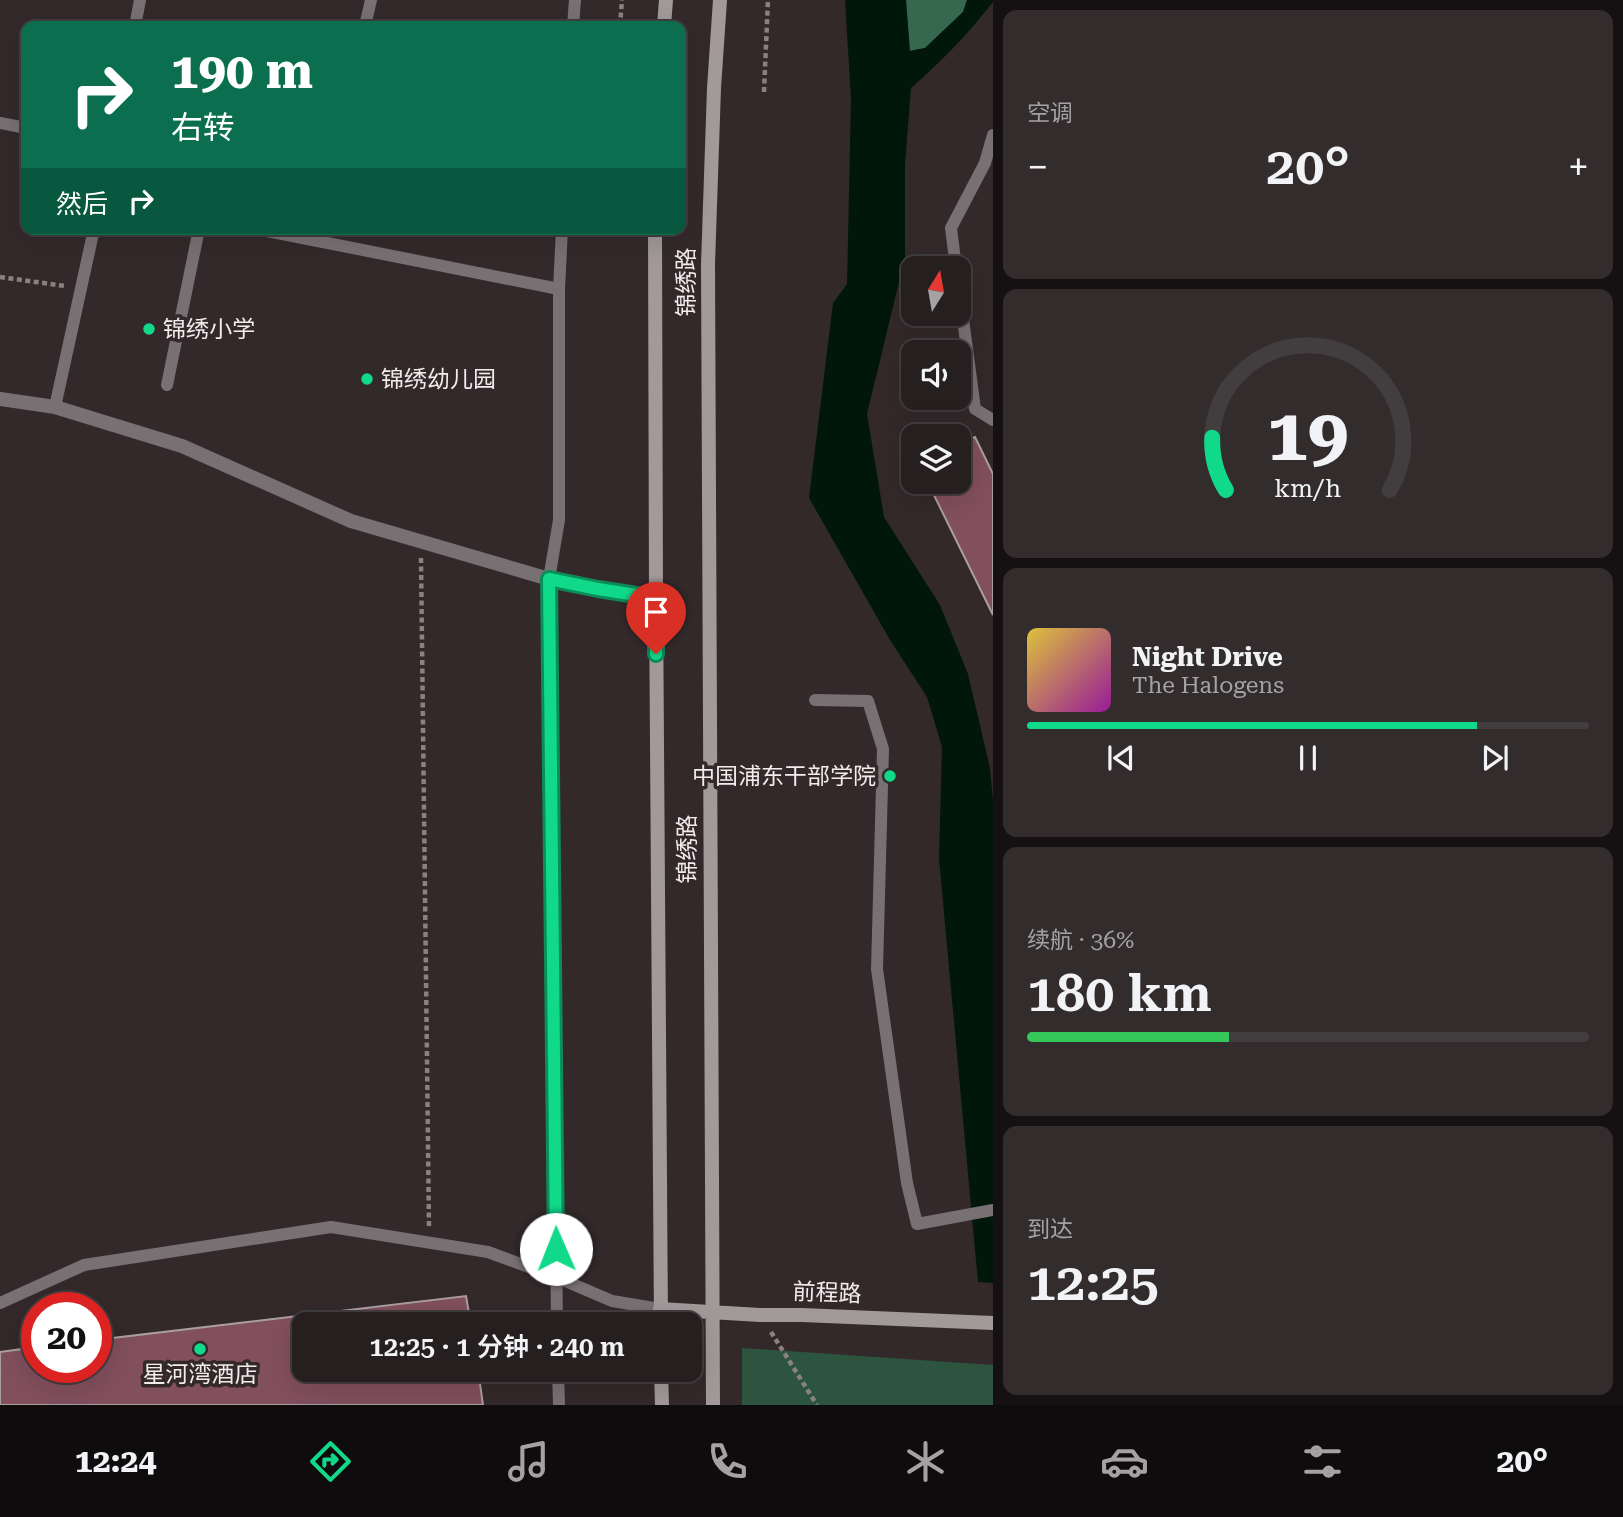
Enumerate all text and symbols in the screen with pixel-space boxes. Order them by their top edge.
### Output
text: 190 m [171,43,313,100]
icon: right [56,49,147,140]
text: 空调 [1027,100,1073,127]
text: 右转 [171,109,235,147]
text: 20° [1266,136,1350,197]
text: − [1027,145,1048,189]
text: + [1568,145,1589,189]
icon: right [122,182,160,220]
text: 然后 [56,189,108,219]
street label: 锦绣路 [673,248,700,317]
north arrow [901,256,971,326]
map controls [901,256,971,494]
place label: 锦绣小学 [163,316,255,343]
marker: 锦绣小学 [141,321,157,337]
button: sound [901,340,971,410]
place label: 锦绣幼儿园 [381,366,496,393]
marker: 锦绣幼儿园 [359,371,375,387]
text: 19 [1267,393,1349,478]
button: layers [901,424,971,494]
text: km/h [1275,473,1341,502]
pin [626,582,686,654]
icon: arrive [637,593,675,631]
text: Night Drive [1132,642,1283,672]
text: The Halogens [1132,672,1284,699]
icon: previous [1102,739,1140,777]
icon: pause [1289,739,1327,777]
icon: next [1476,739,1514,777]
place label: 中国浦东干部学院 [692,763,876,790]
marker: 中国浦东干部学院 [882,768,898,784]
street label: 锦绣路 [674,815,701,884]
text: 续航 · 36% [1027,927,1134,954]
text: 180 km [1027,963,1212,1024]
position arrow [519,1212,593,1286]
text: 到达 [1027,1216,1073,1243]
text: 12:25 [1027,1252,1159,1313]
street label: 前程路 [792,1278,862,1308]
speed limit sign: 20 [21,1292,112,1383]
text: 12:25 · 1 分钟 · 240 m [369,1332,625,1362]
marker: 星河湾酒店 [192,1341,208,1357]
place label: 星河湾酒店 [143,1361,258,1388]
icon: directions [306,1437,355,1486]
icon: music [504,1437,553,1486]
icon: phone [703,1437,752,1486]
icon: climate [901,1437,950,1486]
icon: car [1100,1437,1149,1486]
icon: filters [1298,1437,1347,1486]
text: 12:24 [75,1442,156,1480]
text: 20° [1496,1442,1548,1480]

